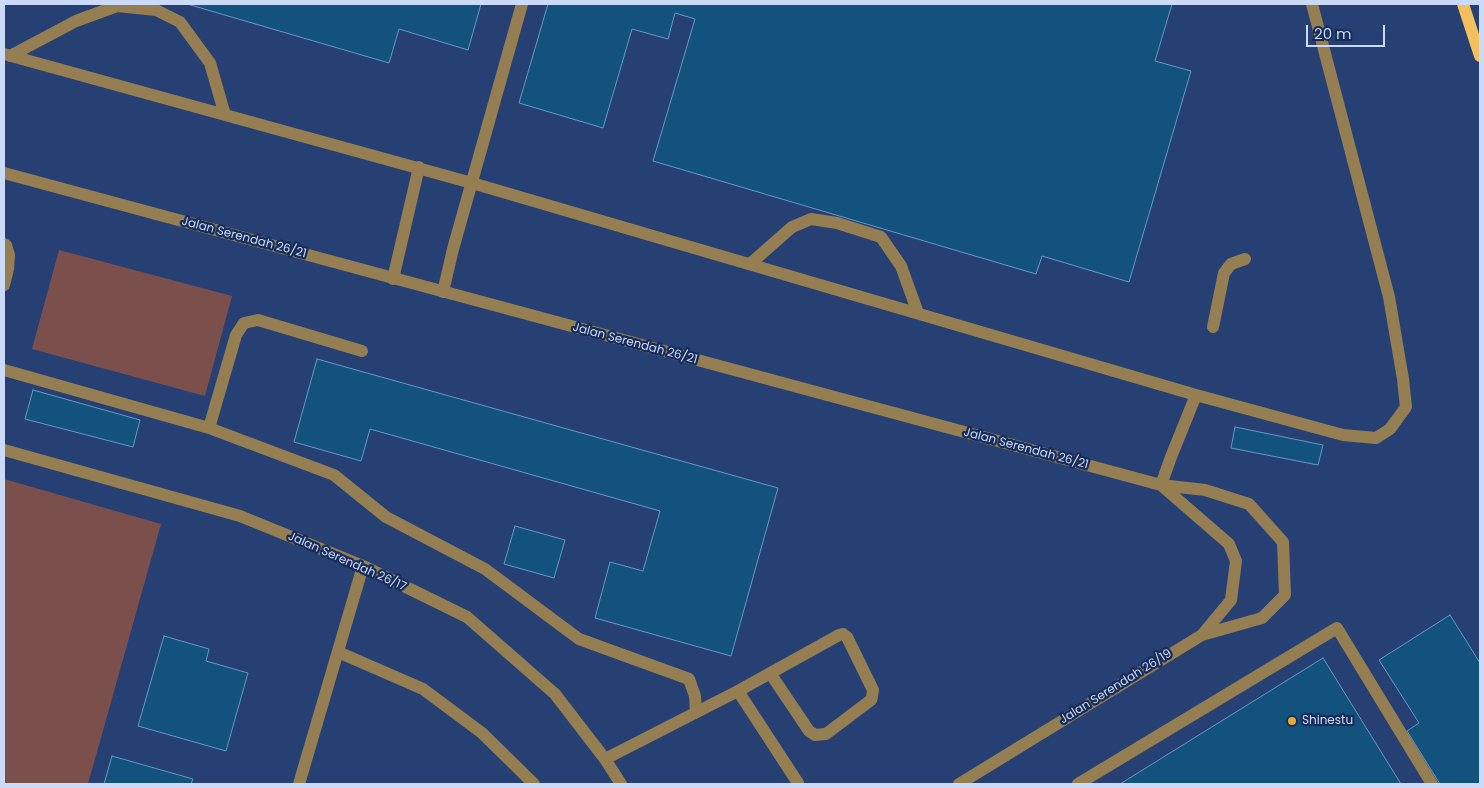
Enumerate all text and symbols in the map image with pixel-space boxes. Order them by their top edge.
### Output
scale bar [1309,15,1388,47]
text: 20 m [1314,23,1352,44]
street label: Jalan Serendah 26/21 [180,214,308,262]
street label: Jalan Serendah 26/21 [571,320,699,368]
street label: Jalan Serendah 26/21 [962,425,1090,473]
street label: Jalan Serendah 26/17 [285,529,409,595]
street label: Jalan Serendah 26/19 [1057,647,1175,727]
place label: Shinestu [1302,714,1353,728]
marker: Shinestu [1286,715,1298,727]

